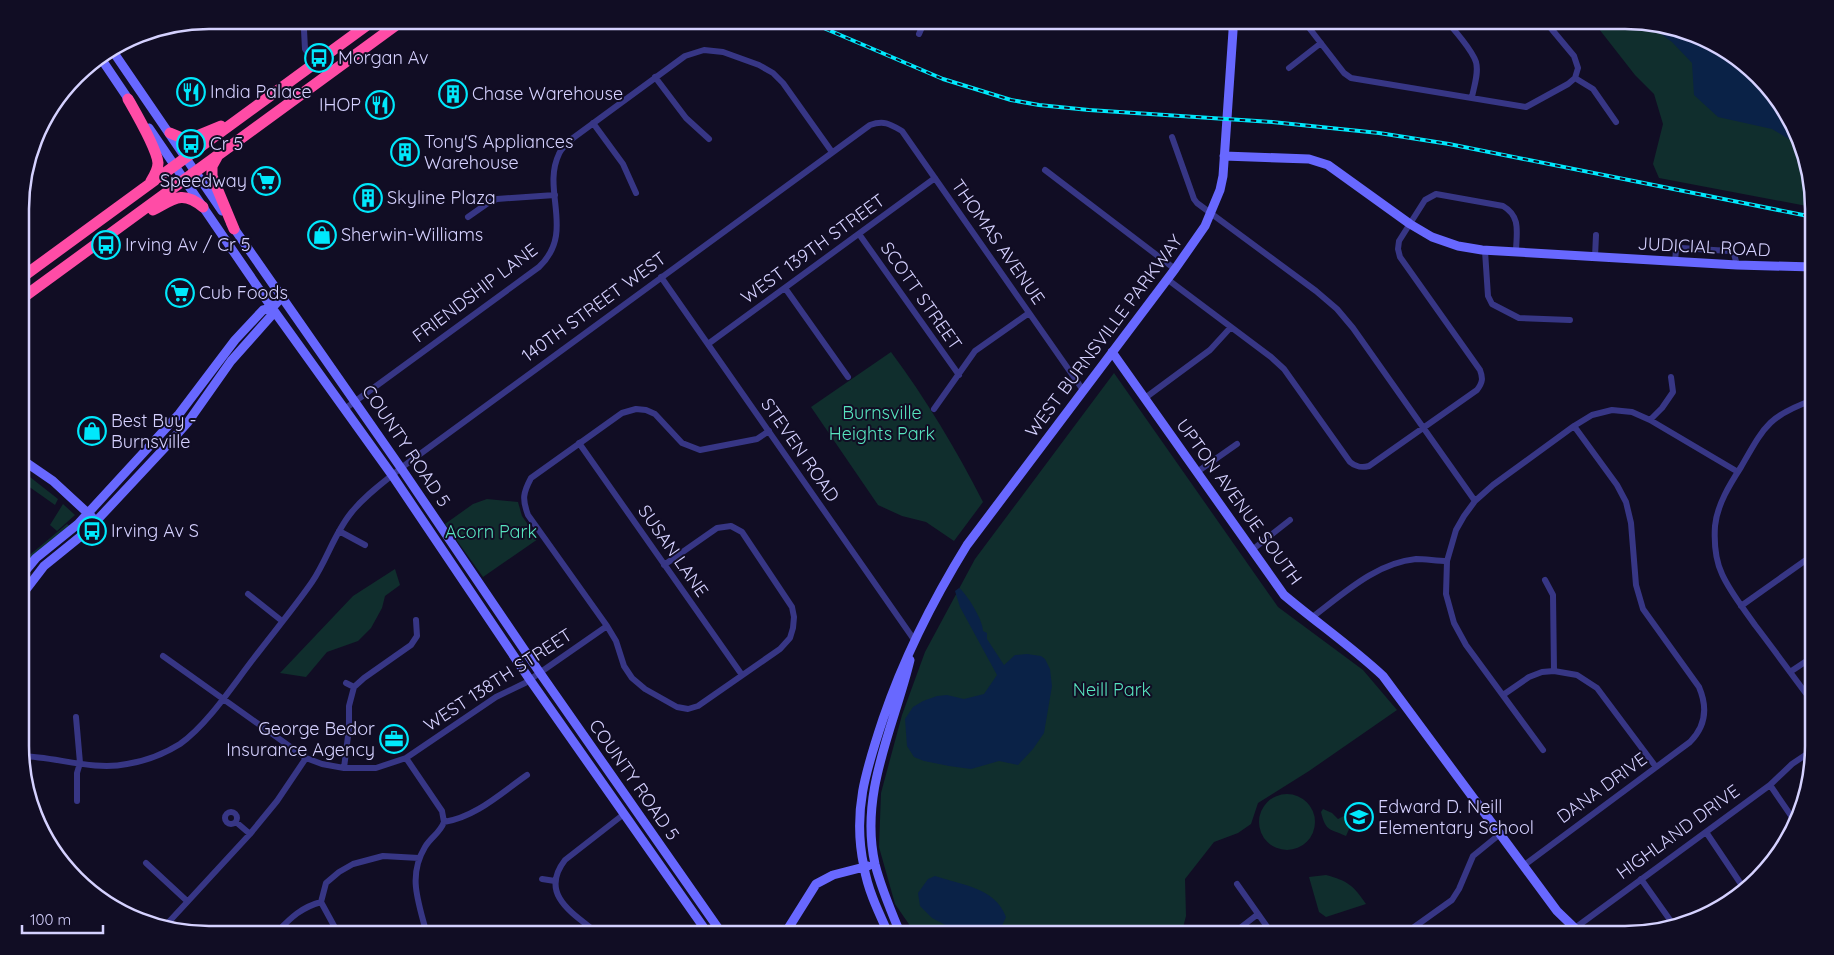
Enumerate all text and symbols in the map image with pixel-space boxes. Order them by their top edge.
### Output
bus stop icon: Morgan Av [304,43,334,73]
place label: Morgan Av [338,46,428,69]
restaurant icon: India Palace [176,77,206,107]
building icon: Chase Warehouse [438,79,468,109]
place label: India Palace [210,80,312,103]
place label: Chase Warehouse [472,82,623,105]
restaurant icon: IHOP [365,90,395,120]
place label: IHOP [319,93,361,116]
bus stop icon: Cr 5 [176,129,206,159]
place label: Tony'S Appliances Warehouse [424,130,573,174]
place label: Cr 5 [210,132,243,155]
building icon: Tony'S Appliances Warehouse [390,137,420,167]
supermarket icon: Speedway [251,166,281,196]
place label: Speedway [160,169,247,192]
street label: THOMAS AVENUE [947,175,1050,309]
building icon: Skyline Plaza [353,183,383,213]
place label: Skyline Plaza [387,186,496,209]
street label: WEST 139TH STREET [736,188,889,309]
shop icon: Sherwin-Williams [307,220,337,250]
place label: Sherwin-Williams [341,223,483,246]
bus stop icon: Irving Av / Cr 5 [91,230,121,260]
street label: WEST BURNSVILLE PARKWAY [1020,230,1187,442]
street label: JUDICIAL ROAD [1637,232,1771,261]
place label: Irving Av / Cr 5 [125,233,251,256]
street label: SCOTT STREET [876,237,967,354]
street label: FRIENDSHIP LANE [408,238,542,347]
street label: 140TH STREET WEST [517,246,670,367]
supermarket icon: Cub Foods [165,278,195,308]
place label: Cub Foods [199,281,288,304]
street label: COUNTY ROAD 5 [357,380,456,511]
street label: STEVEN ROAD [756,393,845,506]
park label: Burnsville Heights Park [829,401,935,445]
place label: Best Buy - Burnsville [111,409,196,453]
street label: UPTON AVENUE SOUTH [1171,414,1307,589]
shop icon: Best Buy - Burnsville [77,416,107,446]
street label: SUSAN LANE [633,500,714,601]
bus stop icon: Irving Av S [77,516,107,546]
place label: Irving Av S [111,519,199,542]
park label: Acorn Park [445,520,537,543]
street label: WEST 138TH STREET [419,623,576,736]
park label: Neill Park [1073,678,1151,701]
street label: COUNTY ROAD 5 [584,715,685,845]
place label: George Bedor Insurance Agency [226,717,375,761]
office icon: George Bedor Insurance Agency [379,724,409,754]
street label: DANA DRIVE [1552,747,1651,828]
street label: HIGHLAND DRIVE [1612,779,1744,884]
place label: Edward D. Neill Elementary School [1378,795,1534,839]
school or university icon: Edward D. Neill Elementary School [1344,802,1374,832]
scale bar [22,902,104,934]
text: 100 m [30,910,71,929]

